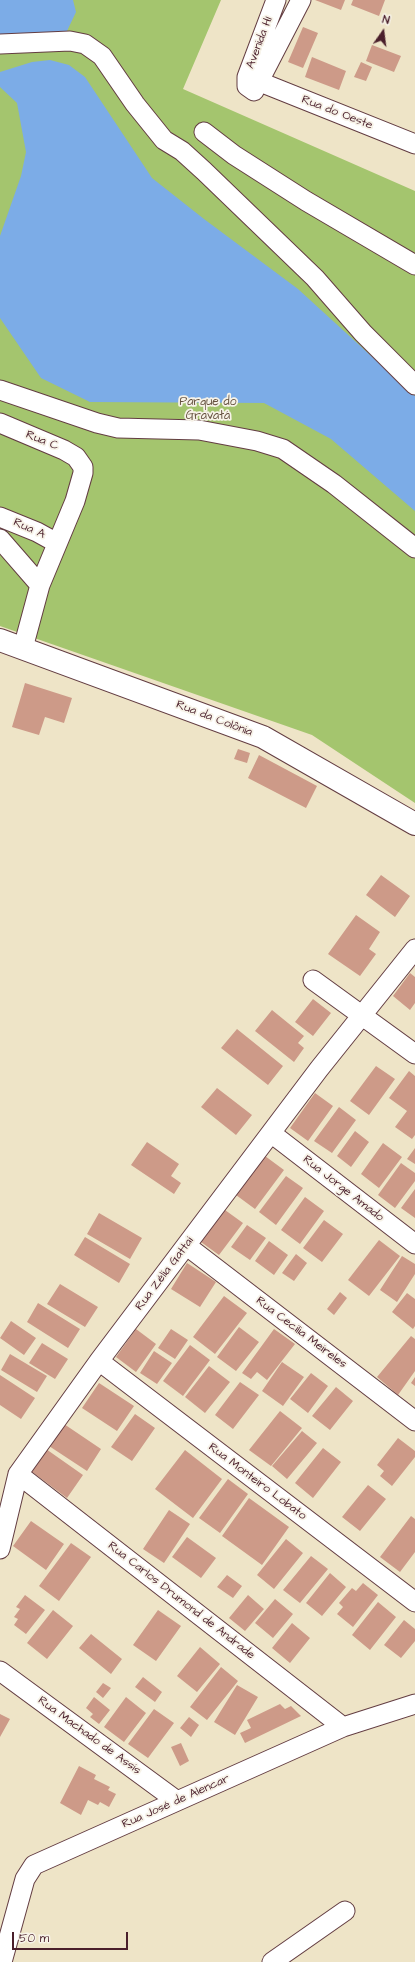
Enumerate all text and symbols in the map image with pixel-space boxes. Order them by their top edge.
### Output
north arrow [363,12,403,52]
text: N [381,12,391,28]
street label: Avenida H1 [244,15,276,71]
street label: Rua do Oeste [299,93,375,133]
park label: Parque do Gravatá [180,395,236,423]
street label: Rua C [24,428,60,454]
street label: Rua A [11,516,47,542]
street label: Rua da Colônia [174,698,254,740]
street label: Rua Jorge Amado [300,1153,386,1225]
street label: Rua Zélia Gattai [133,1234,197,1314]
street label: Rua Cecilia Meireles [253,1294,349,1372]
street label: Rua Monteiro Lobato [205,1440,309,1524]
street label: Rua Carlos Drumond de Andrade [105,1539,257,1663]
street label: Rua Machado de Assis [35,1694,143,1778]
street label: Rua José de Alencar [120,1772,232,1832]
scale bar [14,1924,130,1950]
text: 50 m [19,1930,49,1947]

